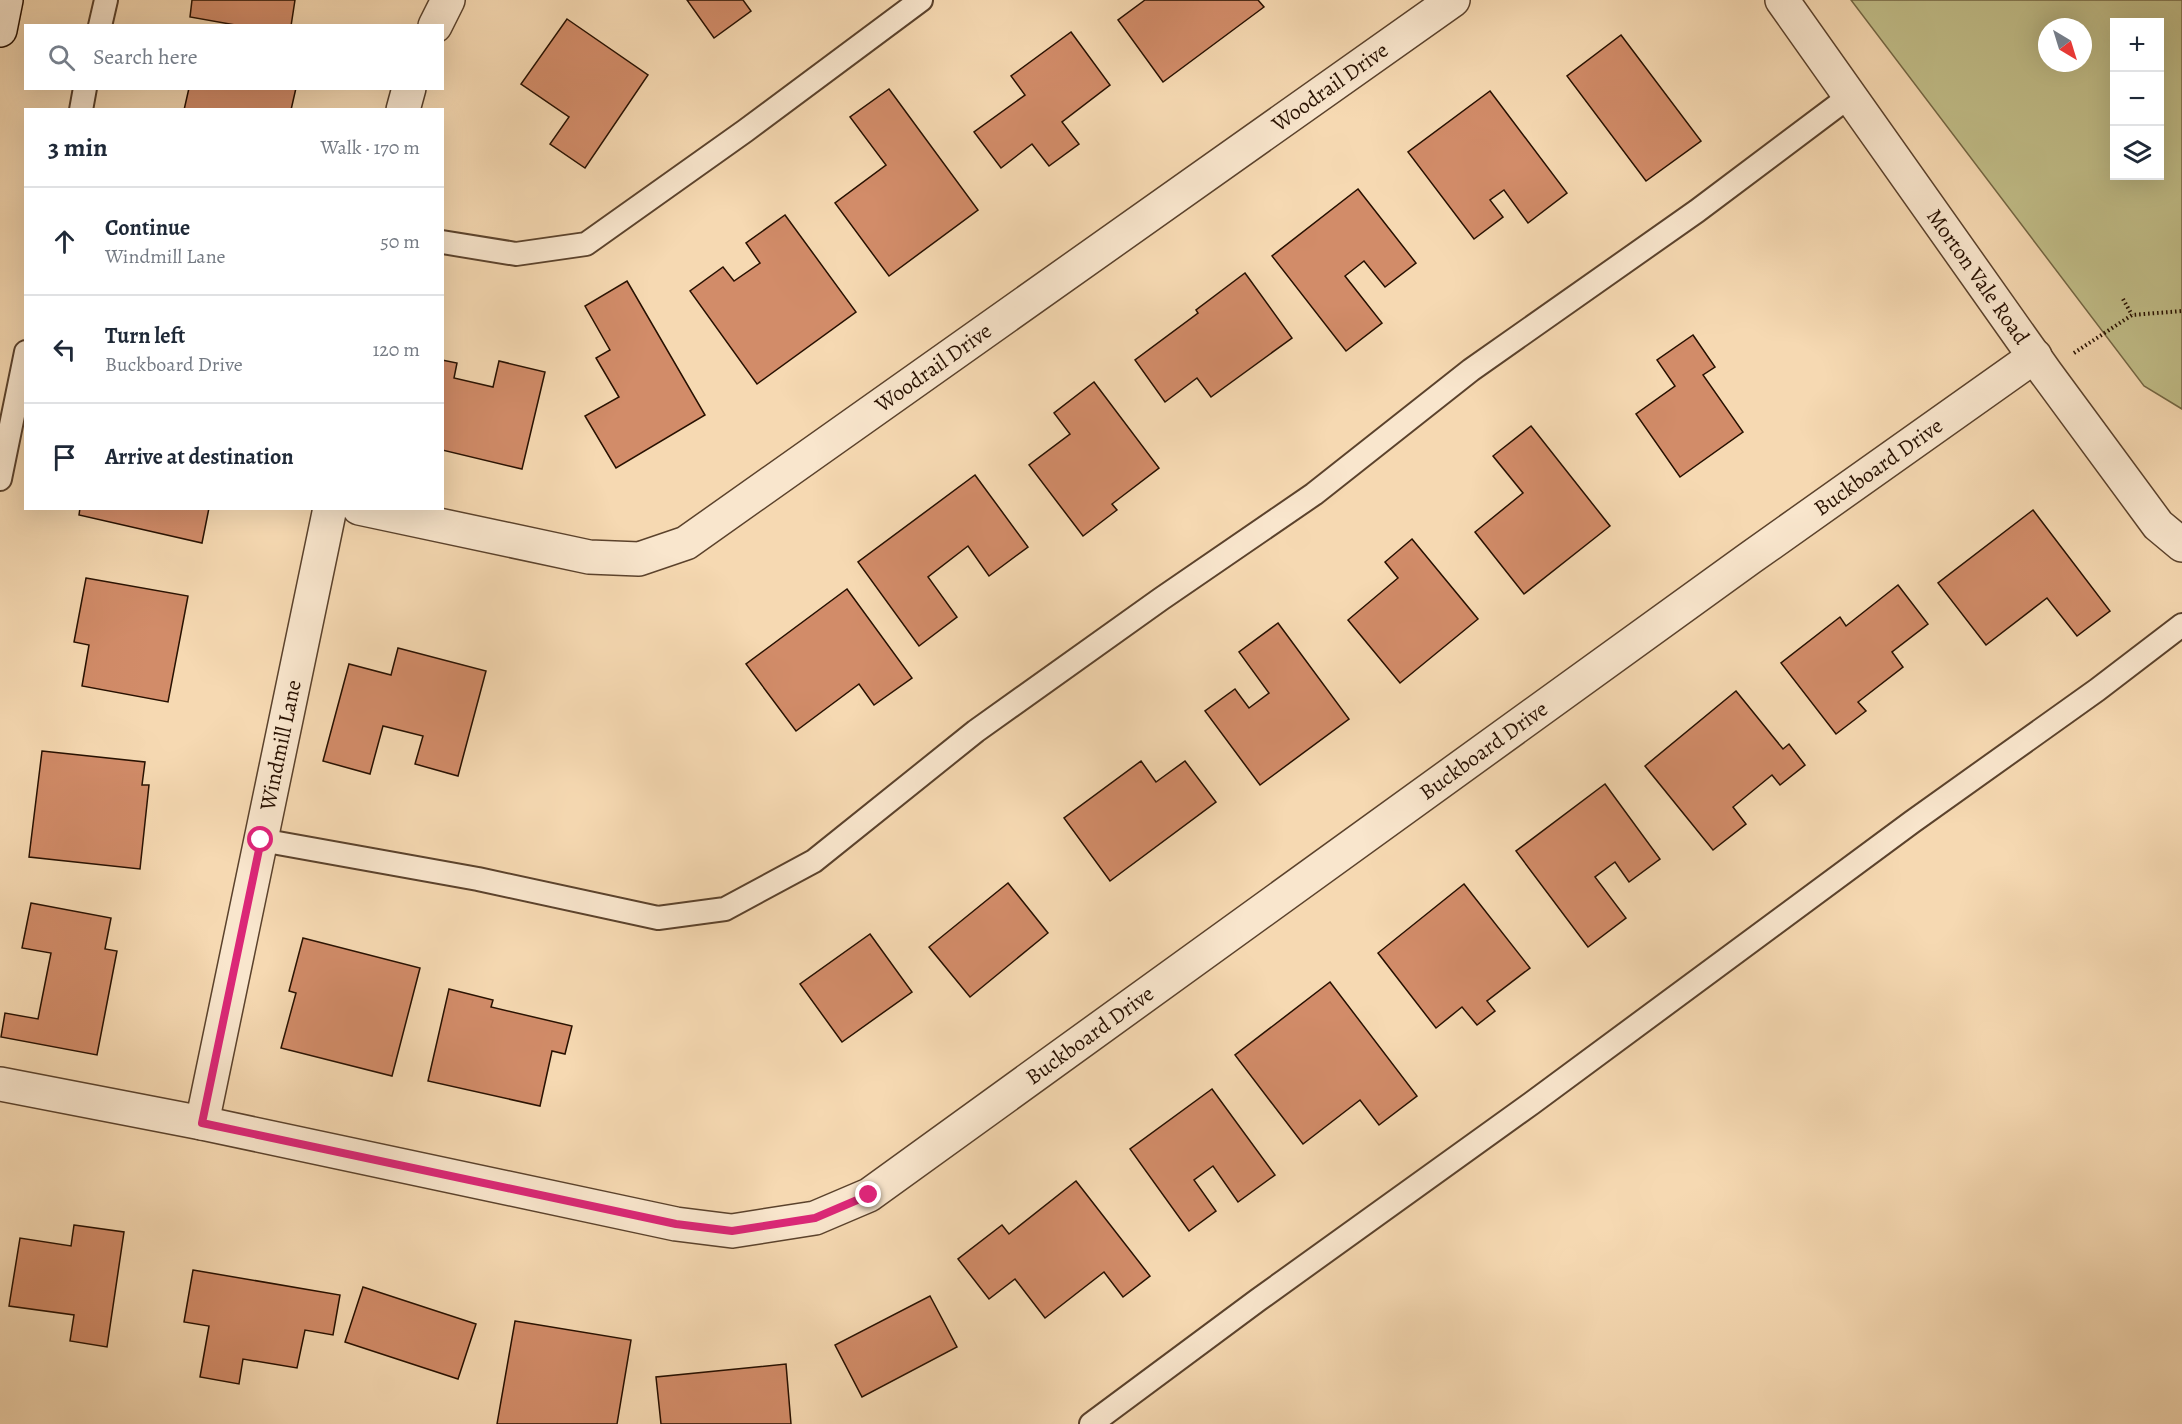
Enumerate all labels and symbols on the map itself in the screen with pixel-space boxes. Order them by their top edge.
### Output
north arrow [2038,18,2092,72]
street label: Woodrail Drive [1265,35,1394,139]
street label: Morton Vale Road [1919,203,2036,351]
street label: Woodrail Drive [868,316,998,420]
street label: Buckboard Drive [1808,411,1949,523]
street label: Windmill Lane [252,677,309,814]
street label: Buckboard Drive [1413,694,1554,807]
route start [247,826,273,852]
street label: Buckboard Drive [1020,979,1160,1092]
route end [855,1181,881,1207]

